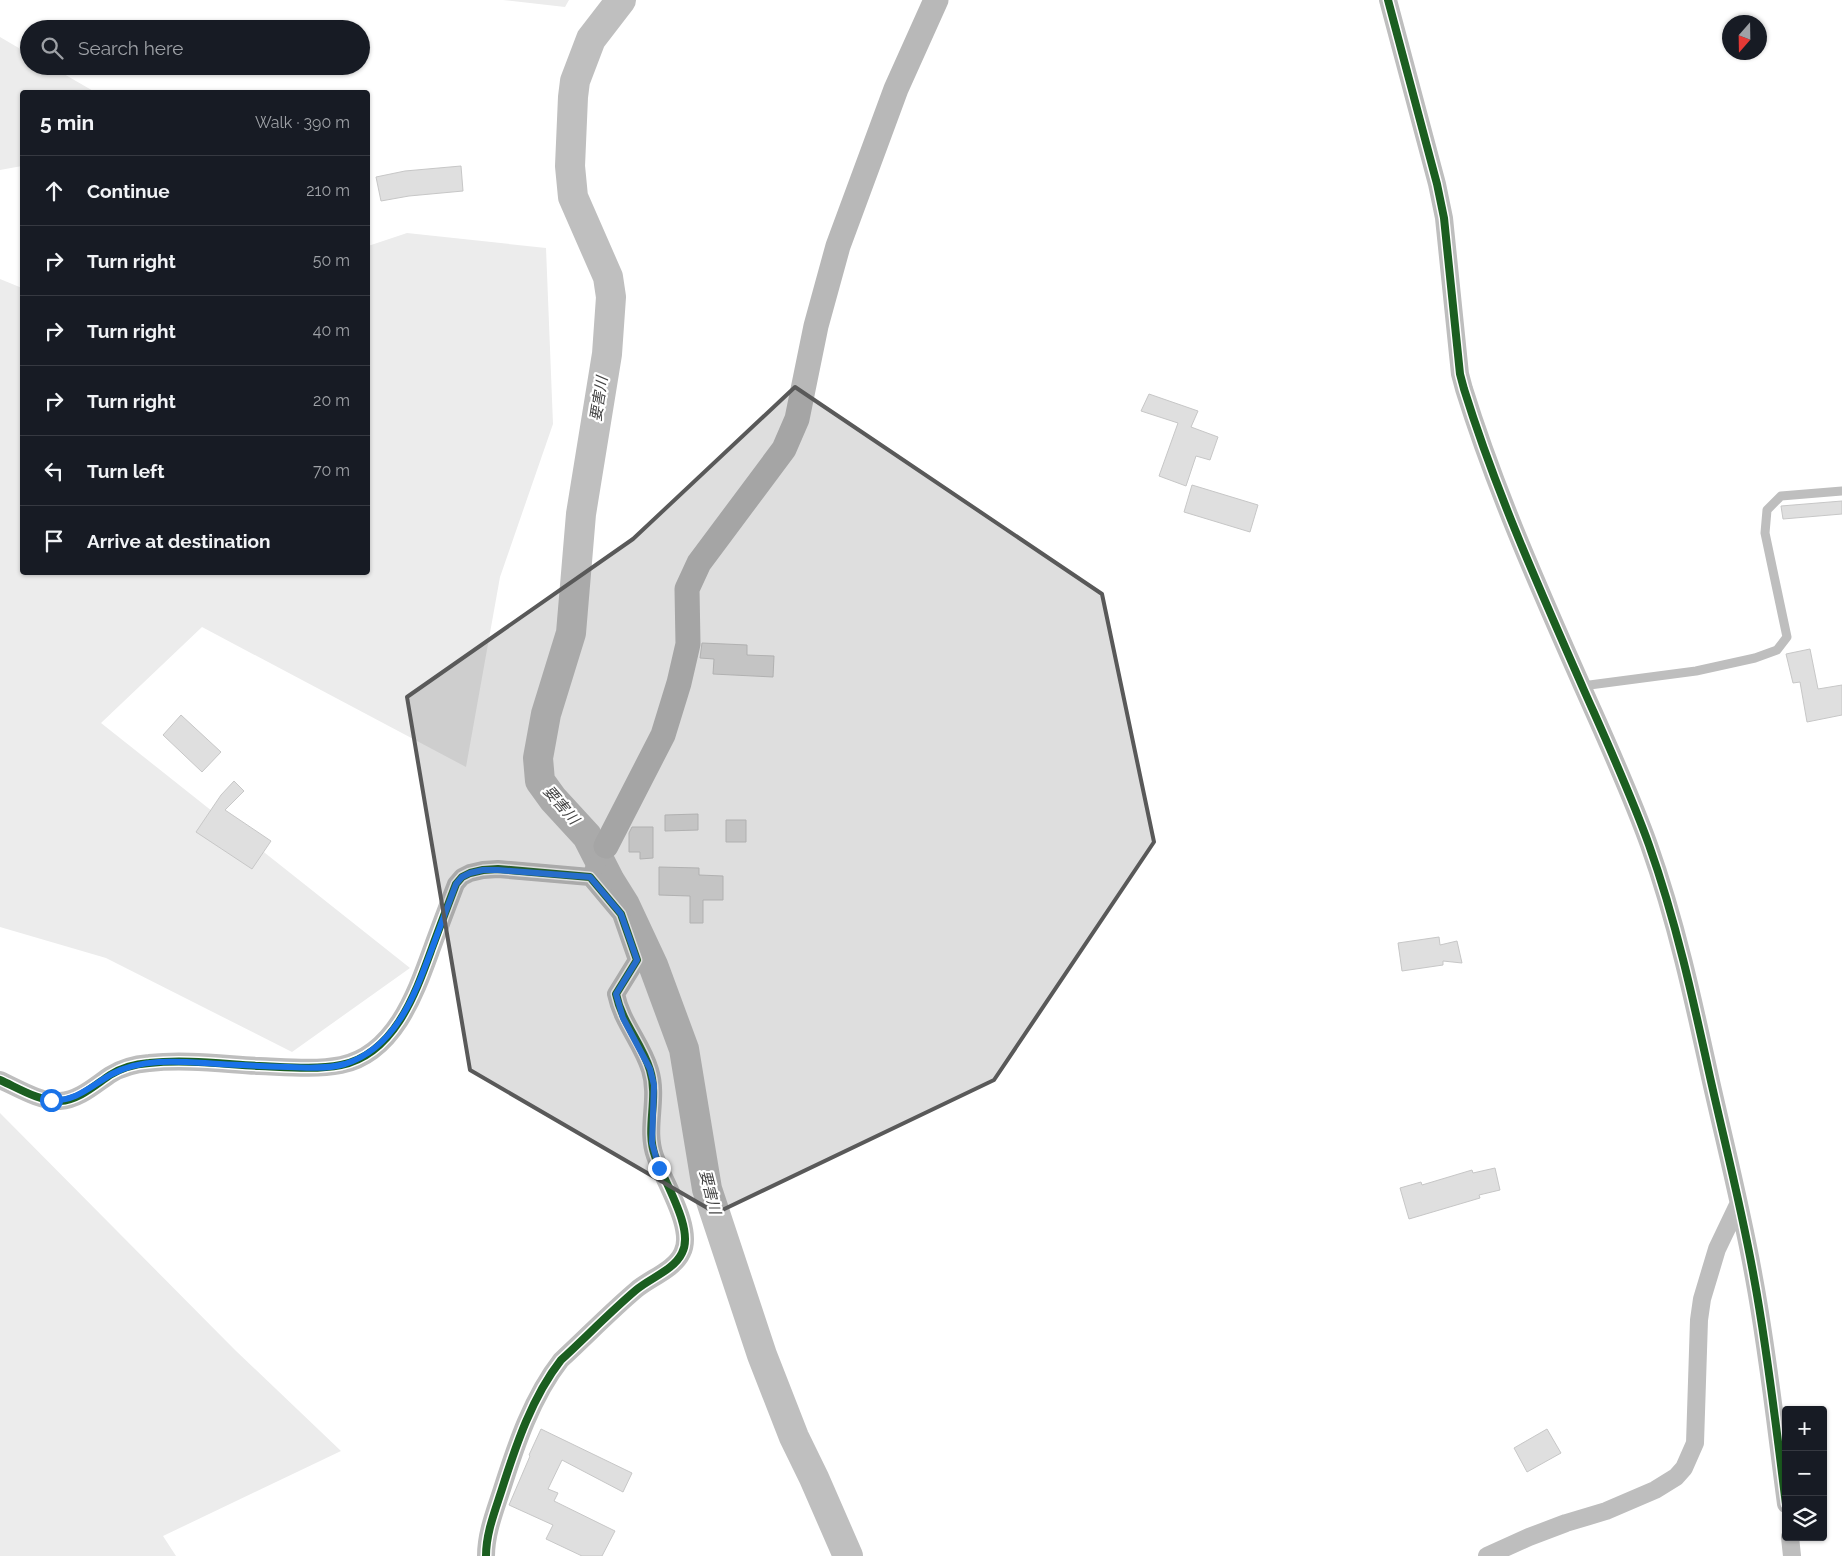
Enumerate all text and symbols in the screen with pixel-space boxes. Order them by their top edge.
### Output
north arrow [1722,15,1767,60]
search box [20,20,370,75]
icon: search [38,34,66,62]
text: Search here [78,37,184,59]
text: 5 min [40,110,94,135]
text: Walk · 390 m [255,113,350,132]
icon: ahead [40,177,68,205]
text: Continue [87,180,170,202]
text: 210 m [306,181,350,200]
icon: right [40,247,68,275]
text: Turn right [87,250,176,272]
text: 50 m [313,251,350,270]
icon: right [40,317,68,345]
text: Turn right [87,320,176,342]
text: 40 m [313,321,350,340]
water label: 要害川 [587,373,612,423]
icon: right [40,387,68,415]
text: Turn right [87,390,176,412]
text: 20 m [313,391,350,410]
icon: left [40,457,68,485]
text: Turn left [87,460,164,482]
text: 70 m [313,461,350,480]
icon: arrive [40,527,68,555]
text: Arrive at destination [87,530,271,552]
water label: 要害川 [539,782,584,829]
route start [40,1089,63,1112]
route end [648,1157,671,1180]
water label: 要害川 [696,1168,725,1218]
map controls [1782,1406,1827,1541]
button: + [1782,1406,1827,1451]
button: − [1782,1451,1827,1496]
button: layers [1782,1496,1827,1541]

